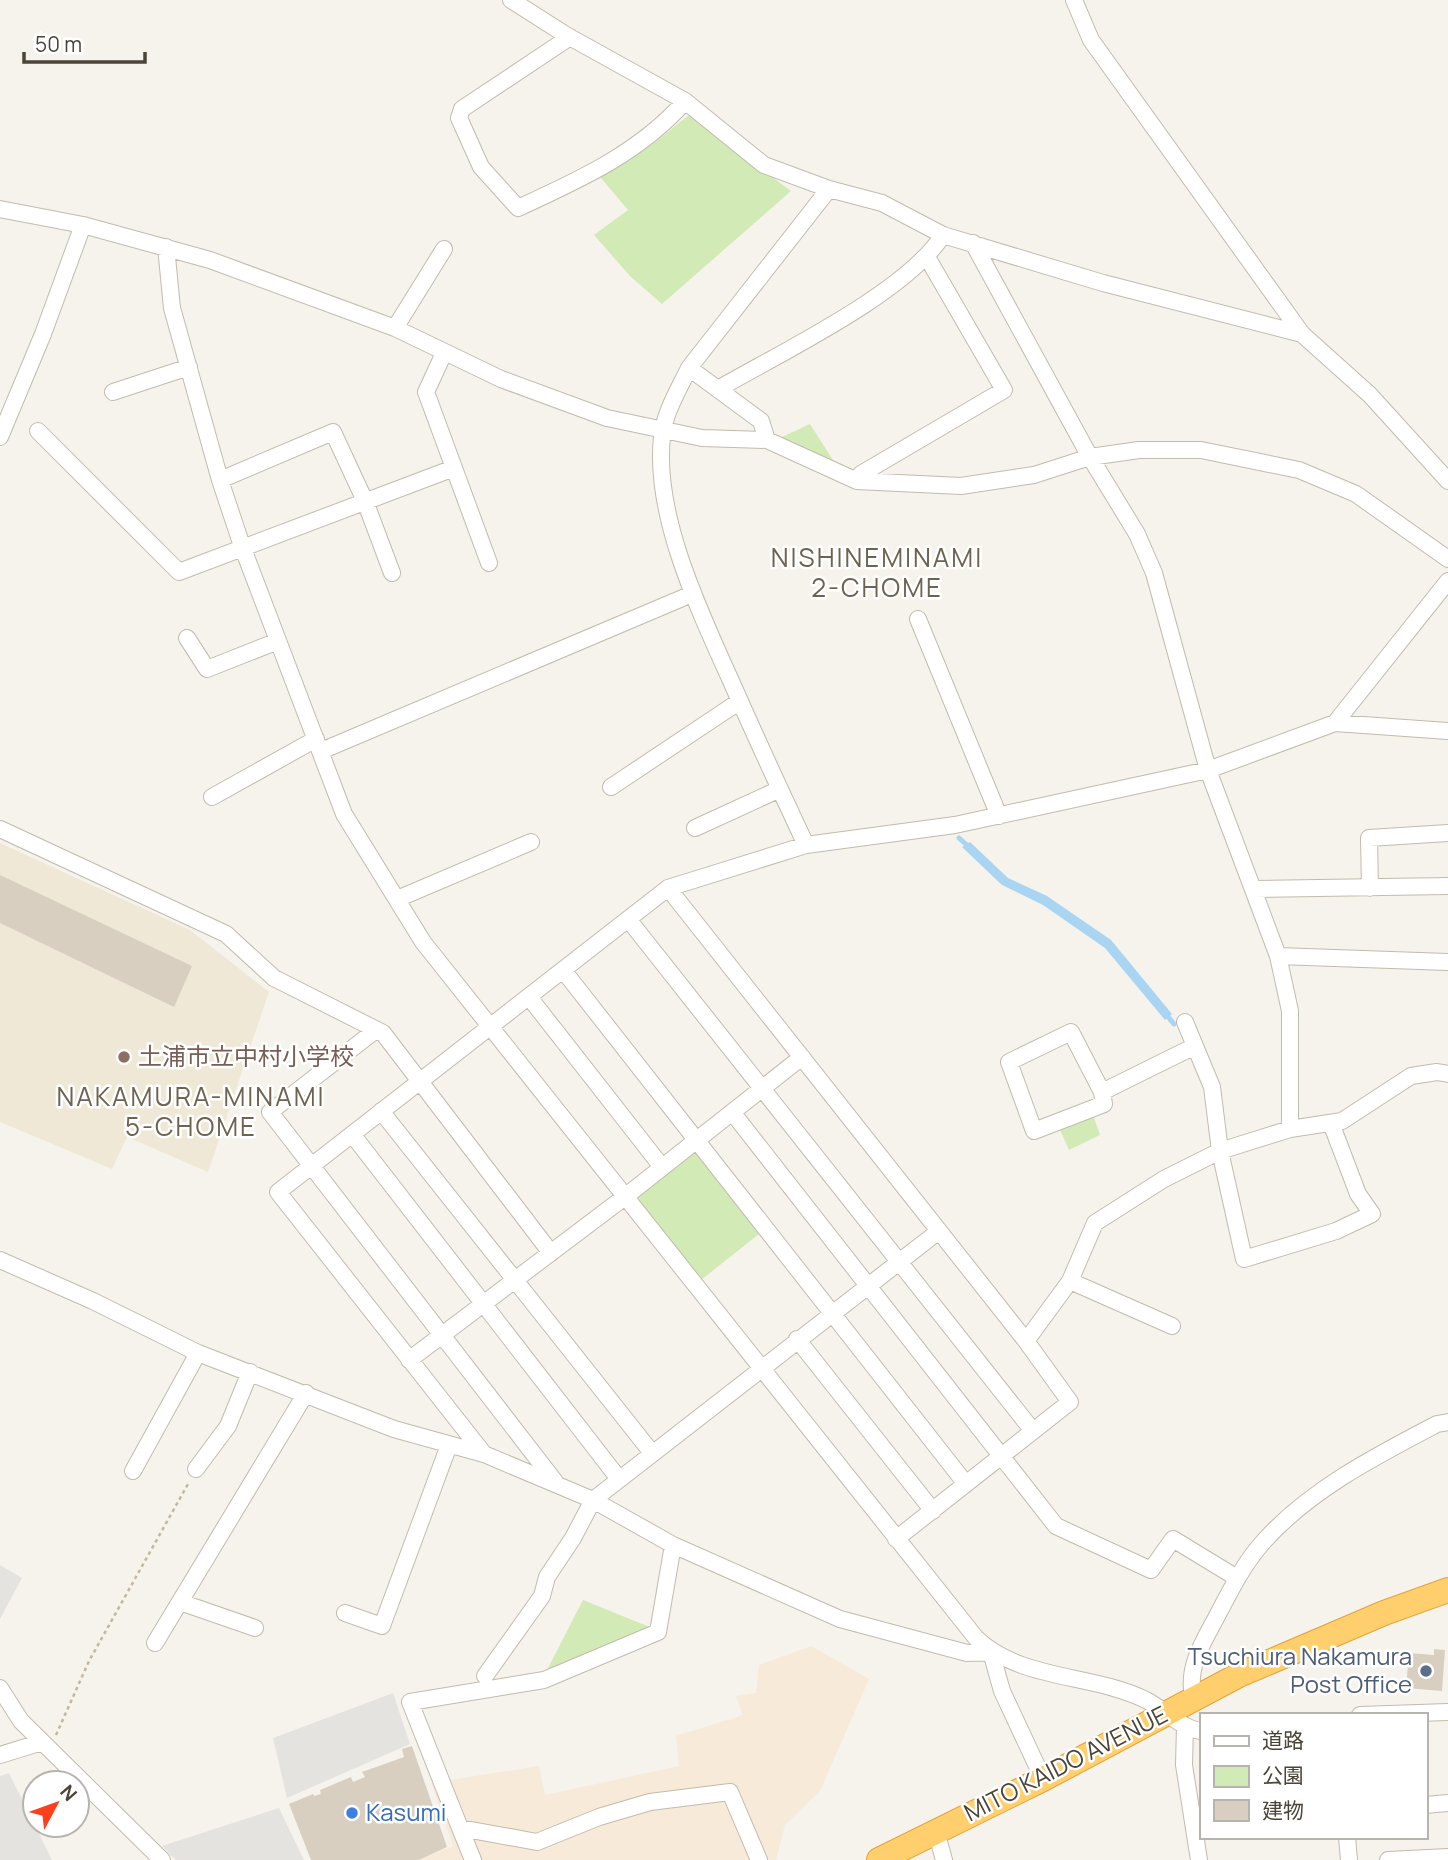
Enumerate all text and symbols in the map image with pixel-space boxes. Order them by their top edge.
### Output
scale bar [24,21,145,65]
text: 50 m [35,30,82,58]
district label: NISHINEMINAMI 2-CHOME [771,539,983,605]
place label: 土浦市立中村小学校 [138,1039,354,1072]
marker: 土浦市立中村小学校 [116,1049,132,1065]
district label: NAKAMURA-MINAMI 5-CHOME [56,1078,326,1144]
place label: Tsuchiura Nakamura Post Office [1187,1639,1412,1700]
marker: Tsuchiura Nakamura Post Office [1418,1663,1434,1679]
street label: MITO KAIDO AVENUE [958,1697,1173,1828]
legend [1200,1713,1427,1839]
text: 道路 [1262,1726,1304,1754]
text: 公園 [1262,1761,1304,1789]
north arrow [21,1769,91,1839]
text: N [55,1779,83,1807]
place label: Kasumi [366,1795,446,1828]
text: 建物 [1262,1796,1304,1824]
marker: Kasumi [344,1805,360,1821]

